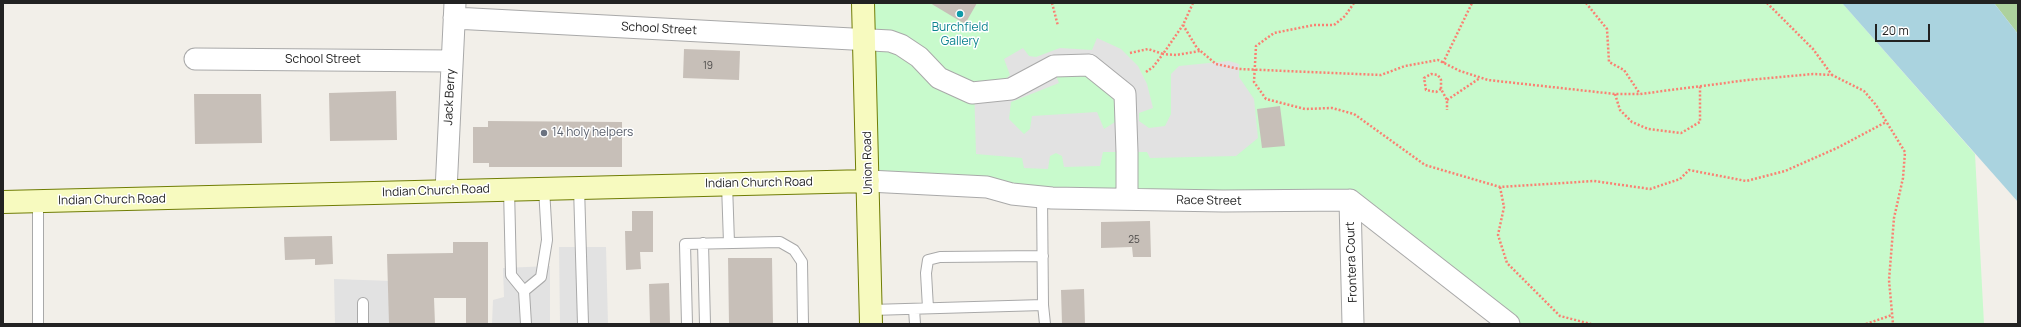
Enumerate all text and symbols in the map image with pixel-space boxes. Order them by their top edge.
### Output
marker: Burchfield Gallery [955,9,965,19]
scale bar [1877,16,1932,42]
street label: School Street [621,20,697,38]
place label: Burchfield Gallery [932,21,988,49]
text: 20 m [1882,22,1909,39]
street label: School Street [285,53,361,67]
house number: 19 [703,60,713,72]
street label: Jack Berry [441,68,459,126]
place label: 14 holy helpers [552,126,633,140]
marker: 14 holy helpers [539,128,549,138]
street label: Union Road [860,131,876,195]
street label: Indian Church Road [705,175,813,191]
street label: Indian Church Road [382,182,490,200]
street label: Indian Church Road [58,192,166,208]
street label: Race Street [1176,193,1242,209]
street label: Frontera Court [1343,221,1361,303]
house number: 25 [1128,234,1140,246]

